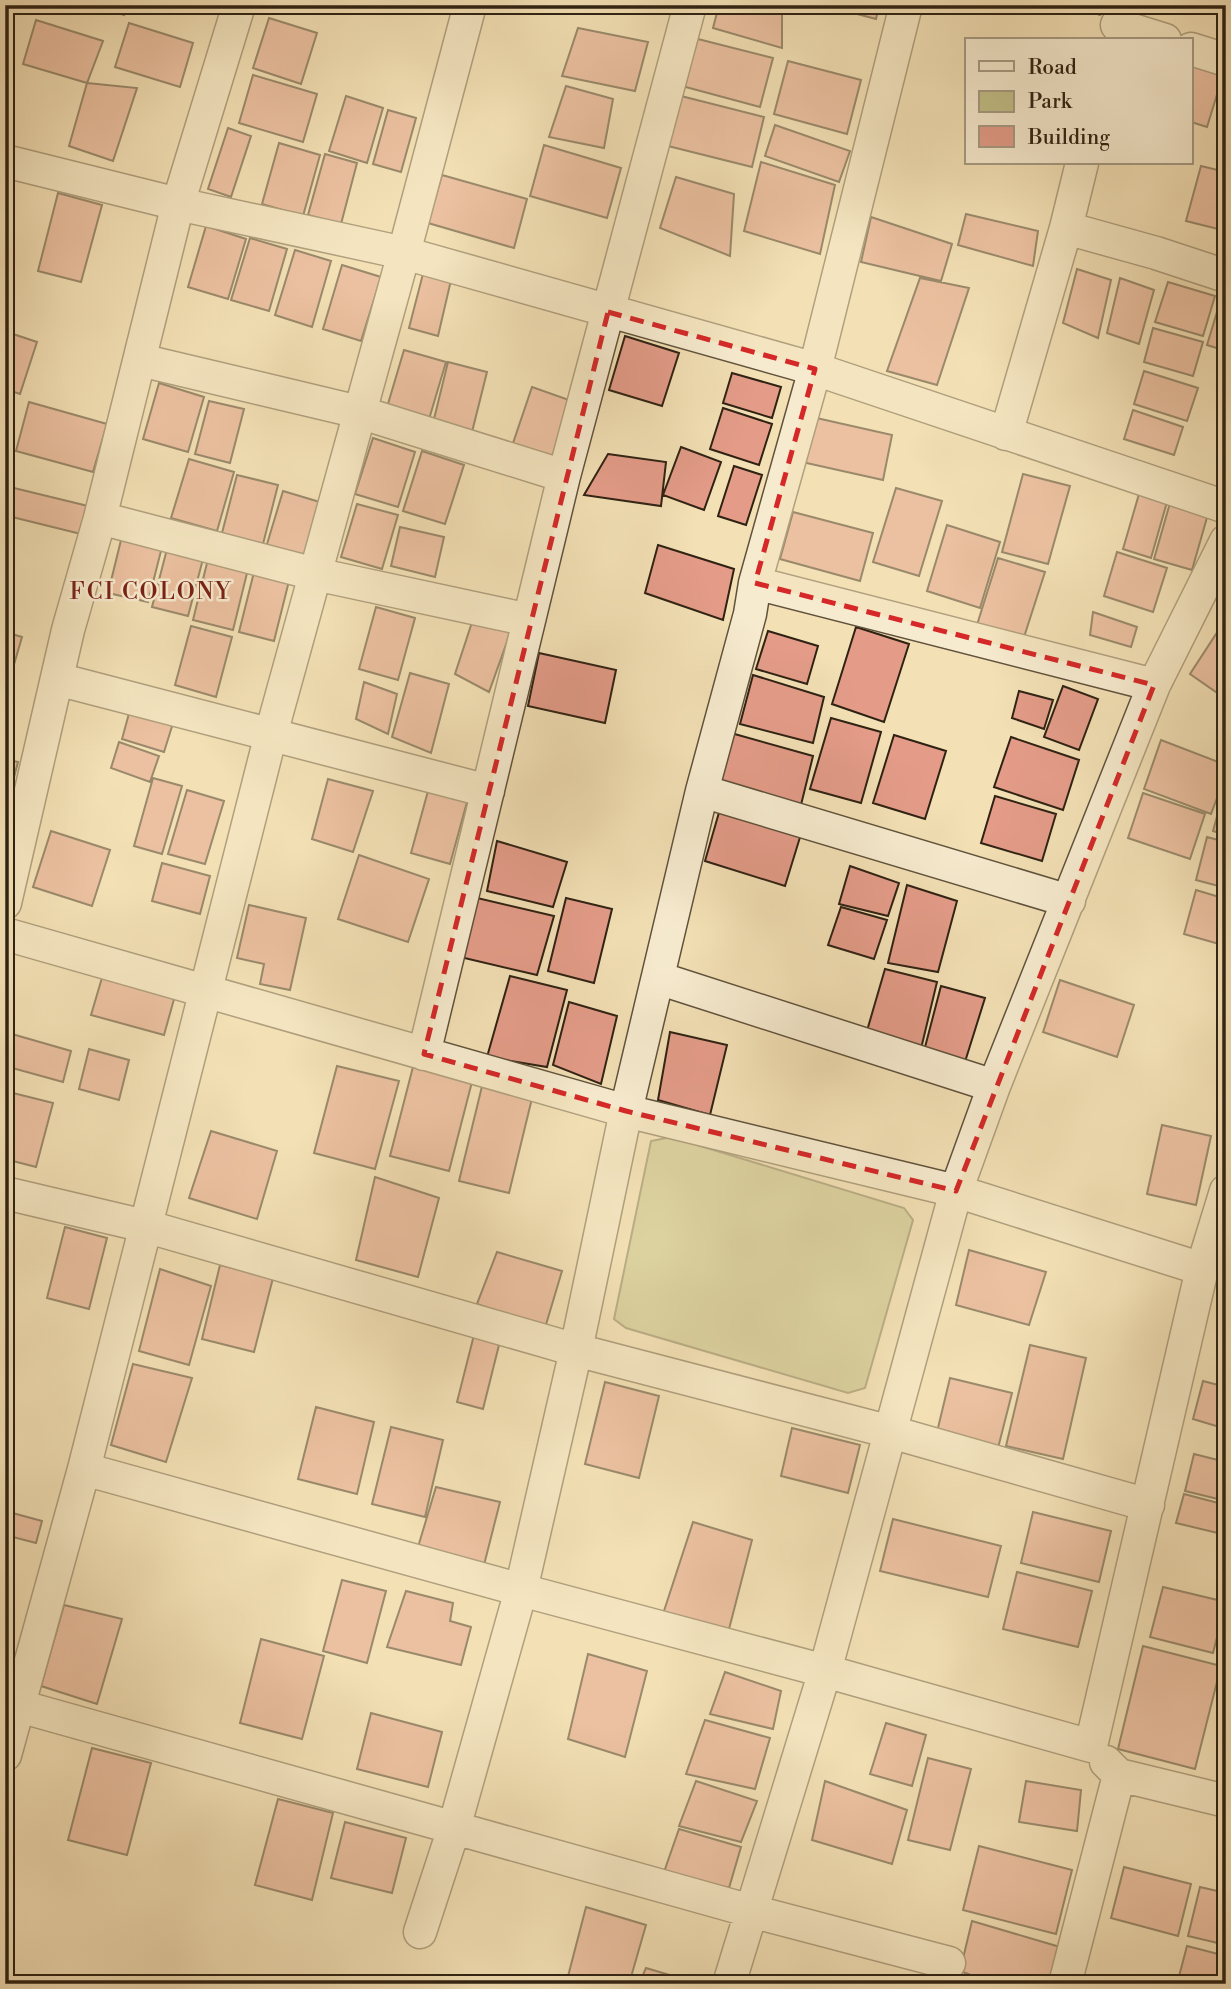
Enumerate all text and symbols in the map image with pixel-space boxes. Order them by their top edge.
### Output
legend [965,38,1192,164]
text: Road [1028,55,1077,81]
text: Park [1028,89,1073,115]
text: Building [1027,125,1110,151]
district label: FCI COLONY [70,578,232,606]

